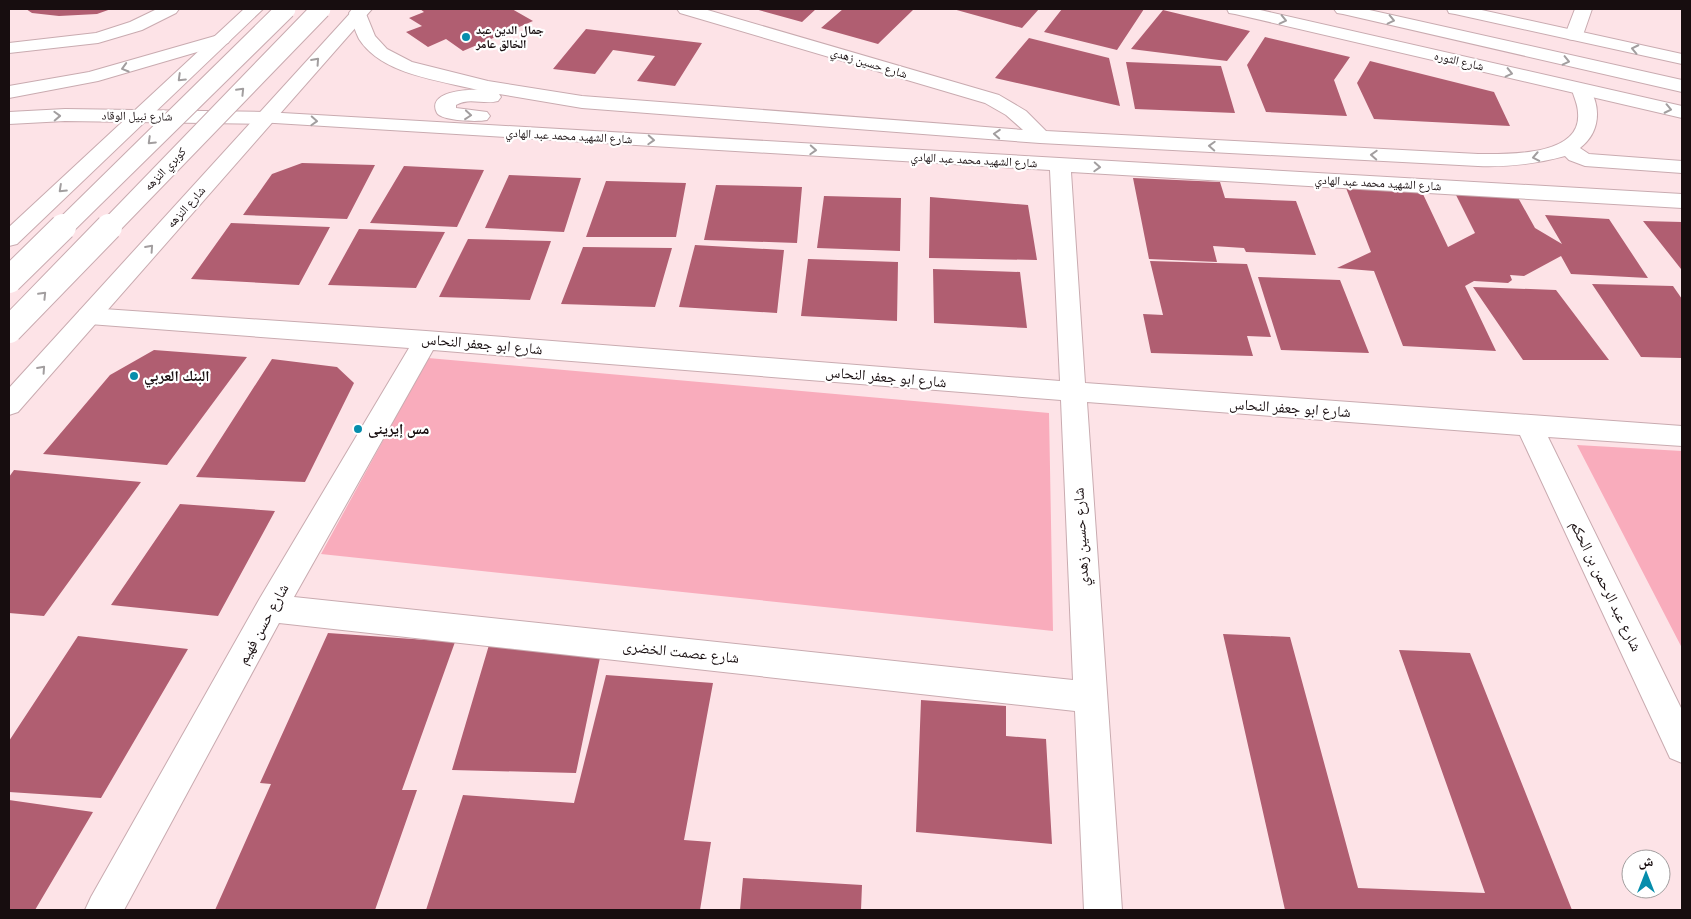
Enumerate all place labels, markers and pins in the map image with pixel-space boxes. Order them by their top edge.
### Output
place label: جمال الدين عبد الخالق عامر [475,22,544,52]
marker: جمال الدين عبد الخالق عامر [460,31,472,43]
place label: البنك العربي [144,366,210,388]
marker: البنك العربي [128,370,140,382]
place label: مس إيرينى [368,419,429,438]
marker: مس إيرينى [352,423,364,435]

